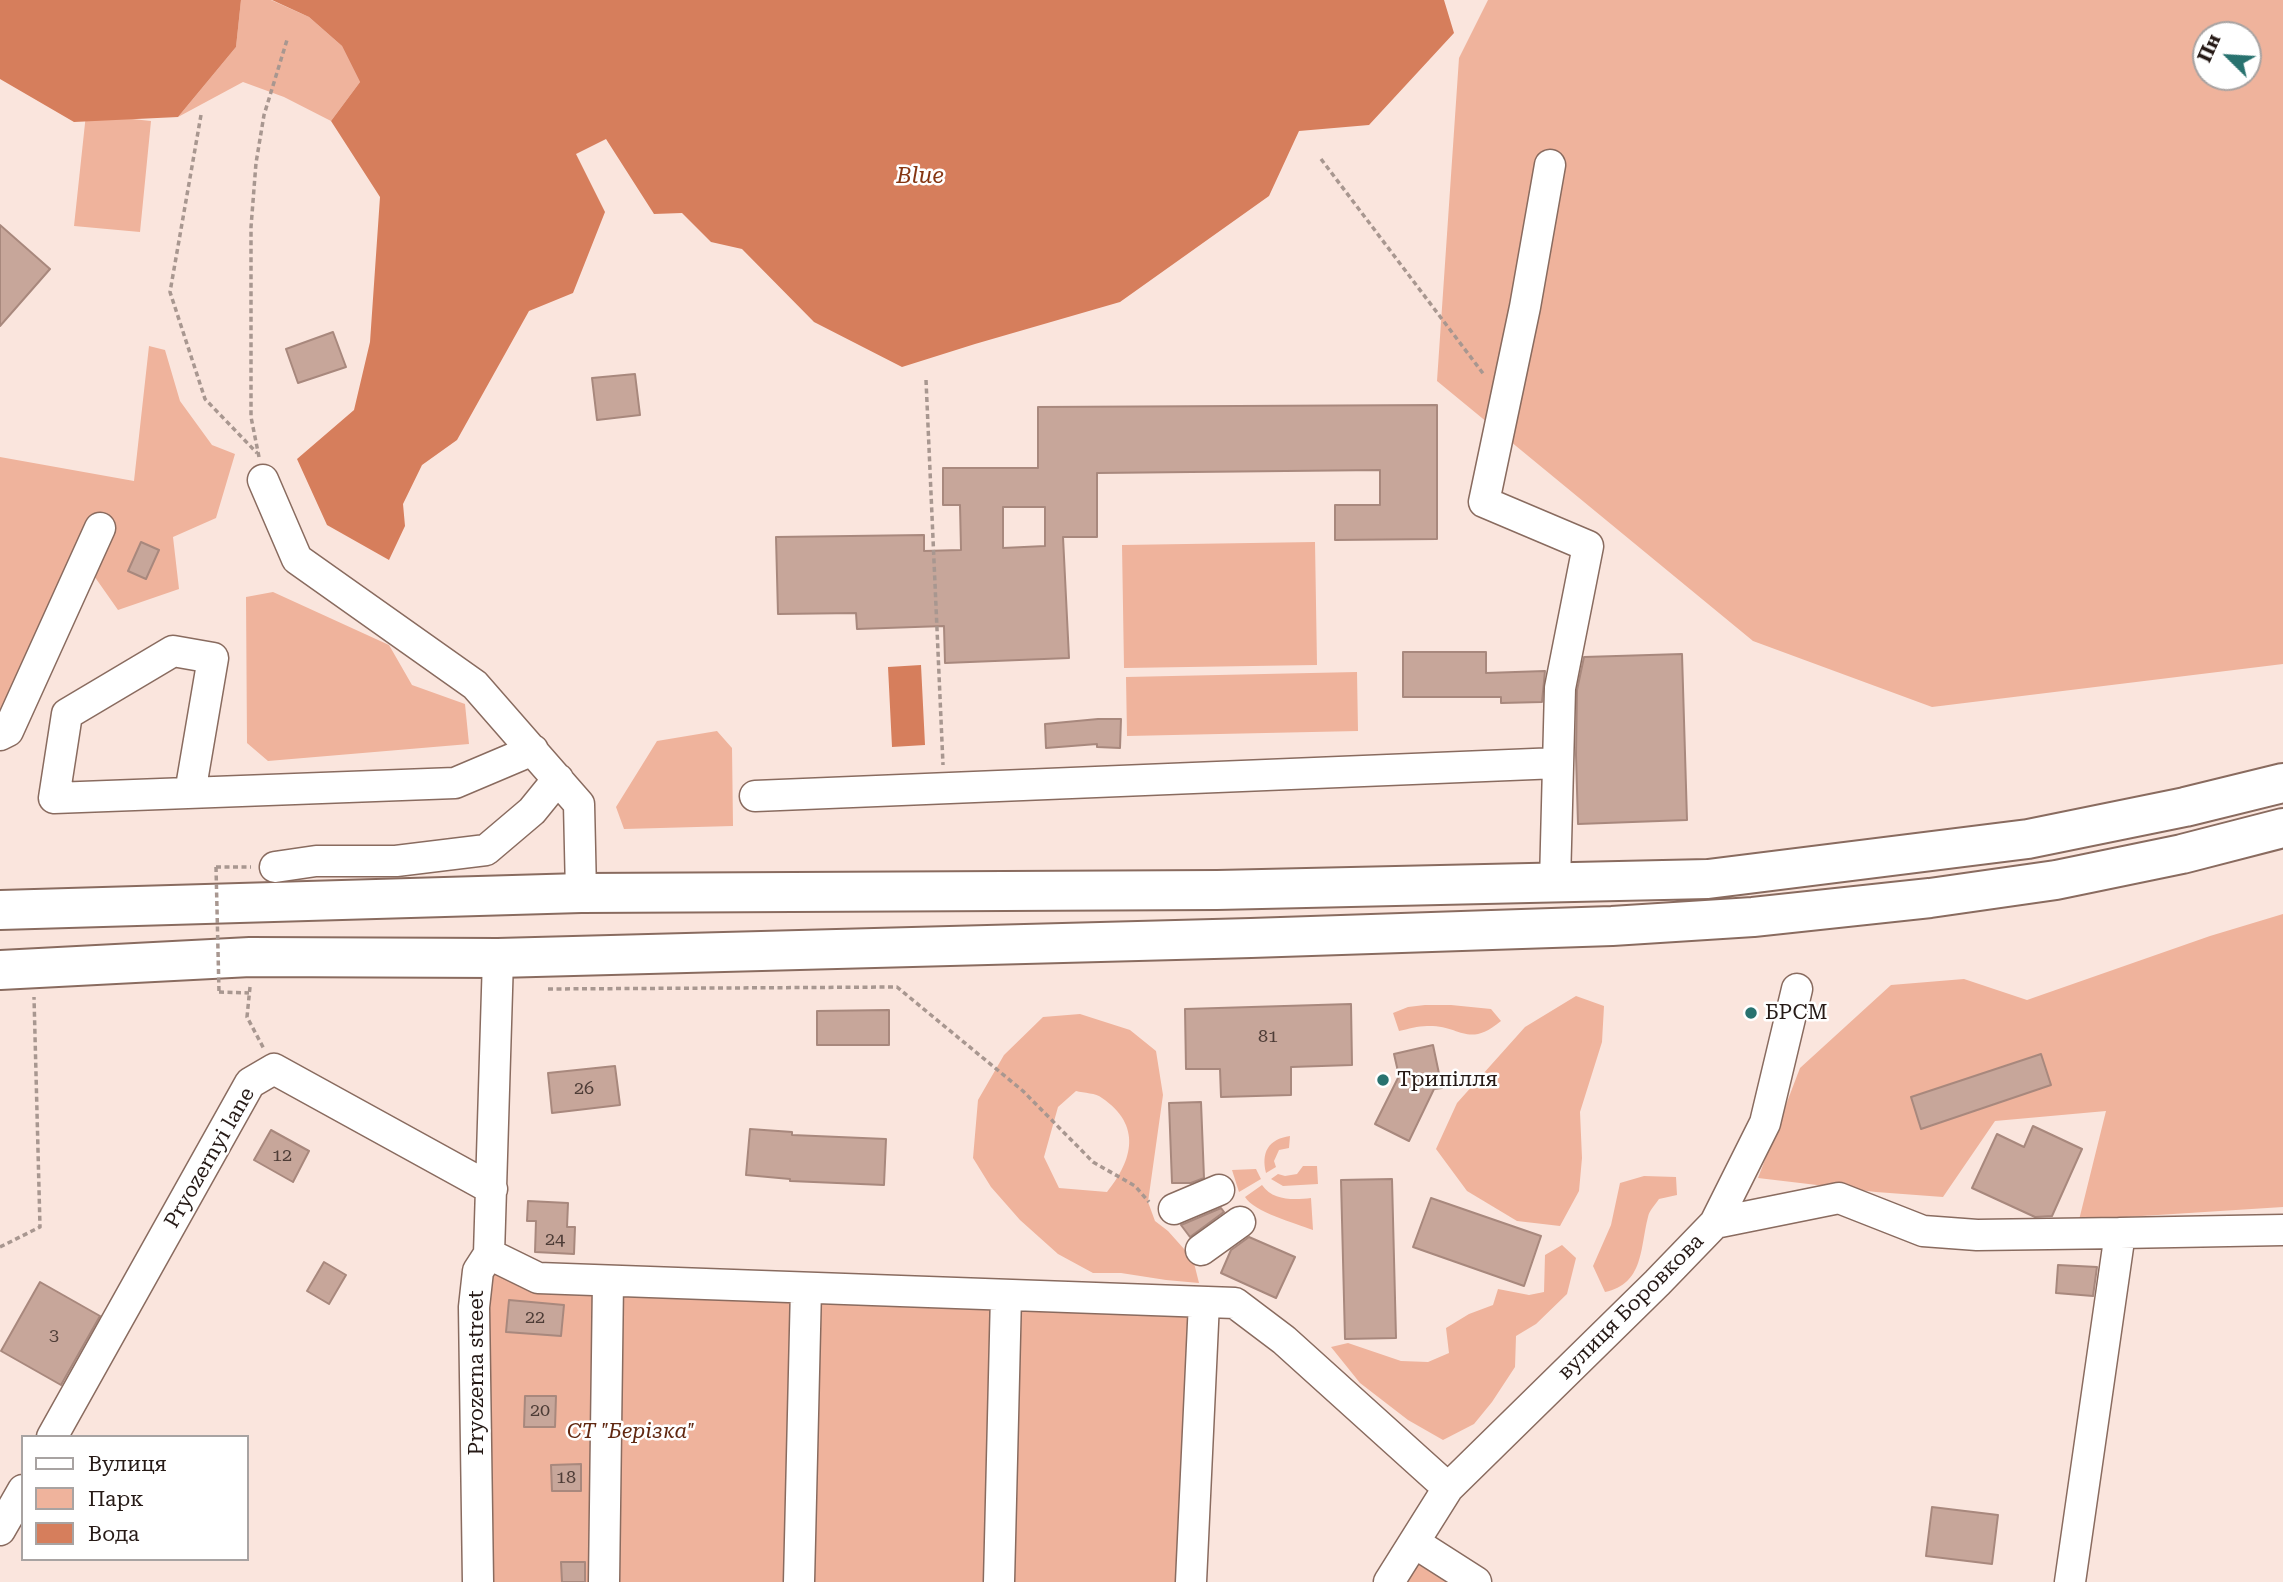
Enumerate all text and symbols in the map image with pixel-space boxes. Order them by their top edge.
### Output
north arrow [2192,21,2262,91]
text: Пн [2193,30,2225,66]
water label: Blue [896,162,944,190]
place label: БРСМ [1765,1000,1828,1026]
marker: БРСМ [1743,1005,1759,1021]
house number: 81 [1258,1026,1278,1048]
place label: Трипілля [1397,1067,1498,1093]
marker: Трипілля [1375,1072,1391,1088]
house number: 26 [574,1078,594,1100]
street label: Pryozernyi lane [160,1083,260,1233]
house number: 12 [272,1145,292,1167]
house number: 24 [545,1229,565,1251]
street label: вулиця Боровкова [1553,1229,1709,1385]
street label: Pryozerna street [464,1291,490,1455]
house number: 22 [525,1307,545,1329]
house number: 3 [49,1325,59,1347]
house number: 20 [530,1400,550,1422]
park label: СТ "Берізка" [567,1419,695,1445]
legend [21,1435,248,1561]
text: Вулиця [88,1452,167,1476]
house number: 18 [556,1467,576,1489]
text: Парк [88,1487,144,1511]
text: Вода [88,1522,140,1546]

